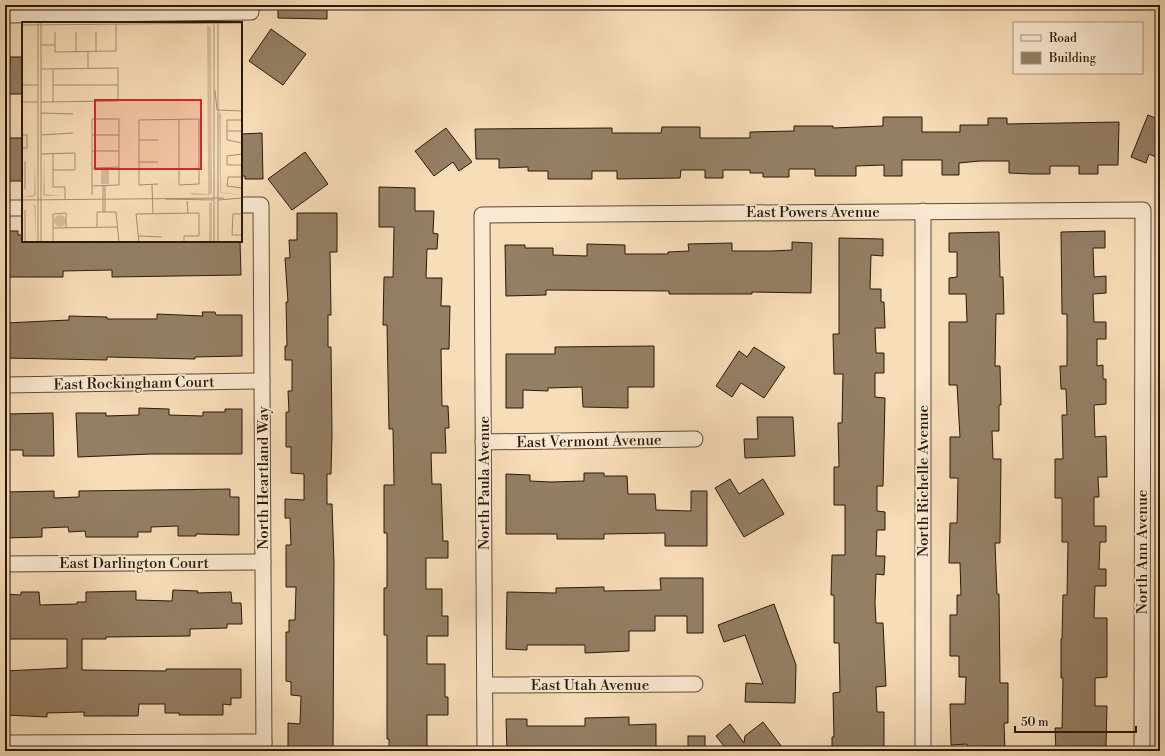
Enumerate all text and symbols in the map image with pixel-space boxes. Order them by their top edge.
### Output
inset map [22,22,242,242]
legend [1013,22,1143,74]
text: Road [1049,31,1077,46]
text: Building [1048,51,1097,66]
street label: East Powers Avenue [746,203,880,222]
street label: East Rockingham Court [53,373,215,394]
street label: North Richelle Avenue [914,405,933,557]
street label: North Heartland Way [254,406,273,550]
street label: North Paula Avenue [475,416,494,550]
street label: East Vermont Avenue [516,431,662,452]
street label: North Ann Avenue [1133,490,1152,614]
street label: East Darlington Court [59,554,210,573]
street label: East Utah Avenue [531,676,649,695]
scale bar [1015,708,1136,734]
text: 50 m [1021,715,1049,730]

